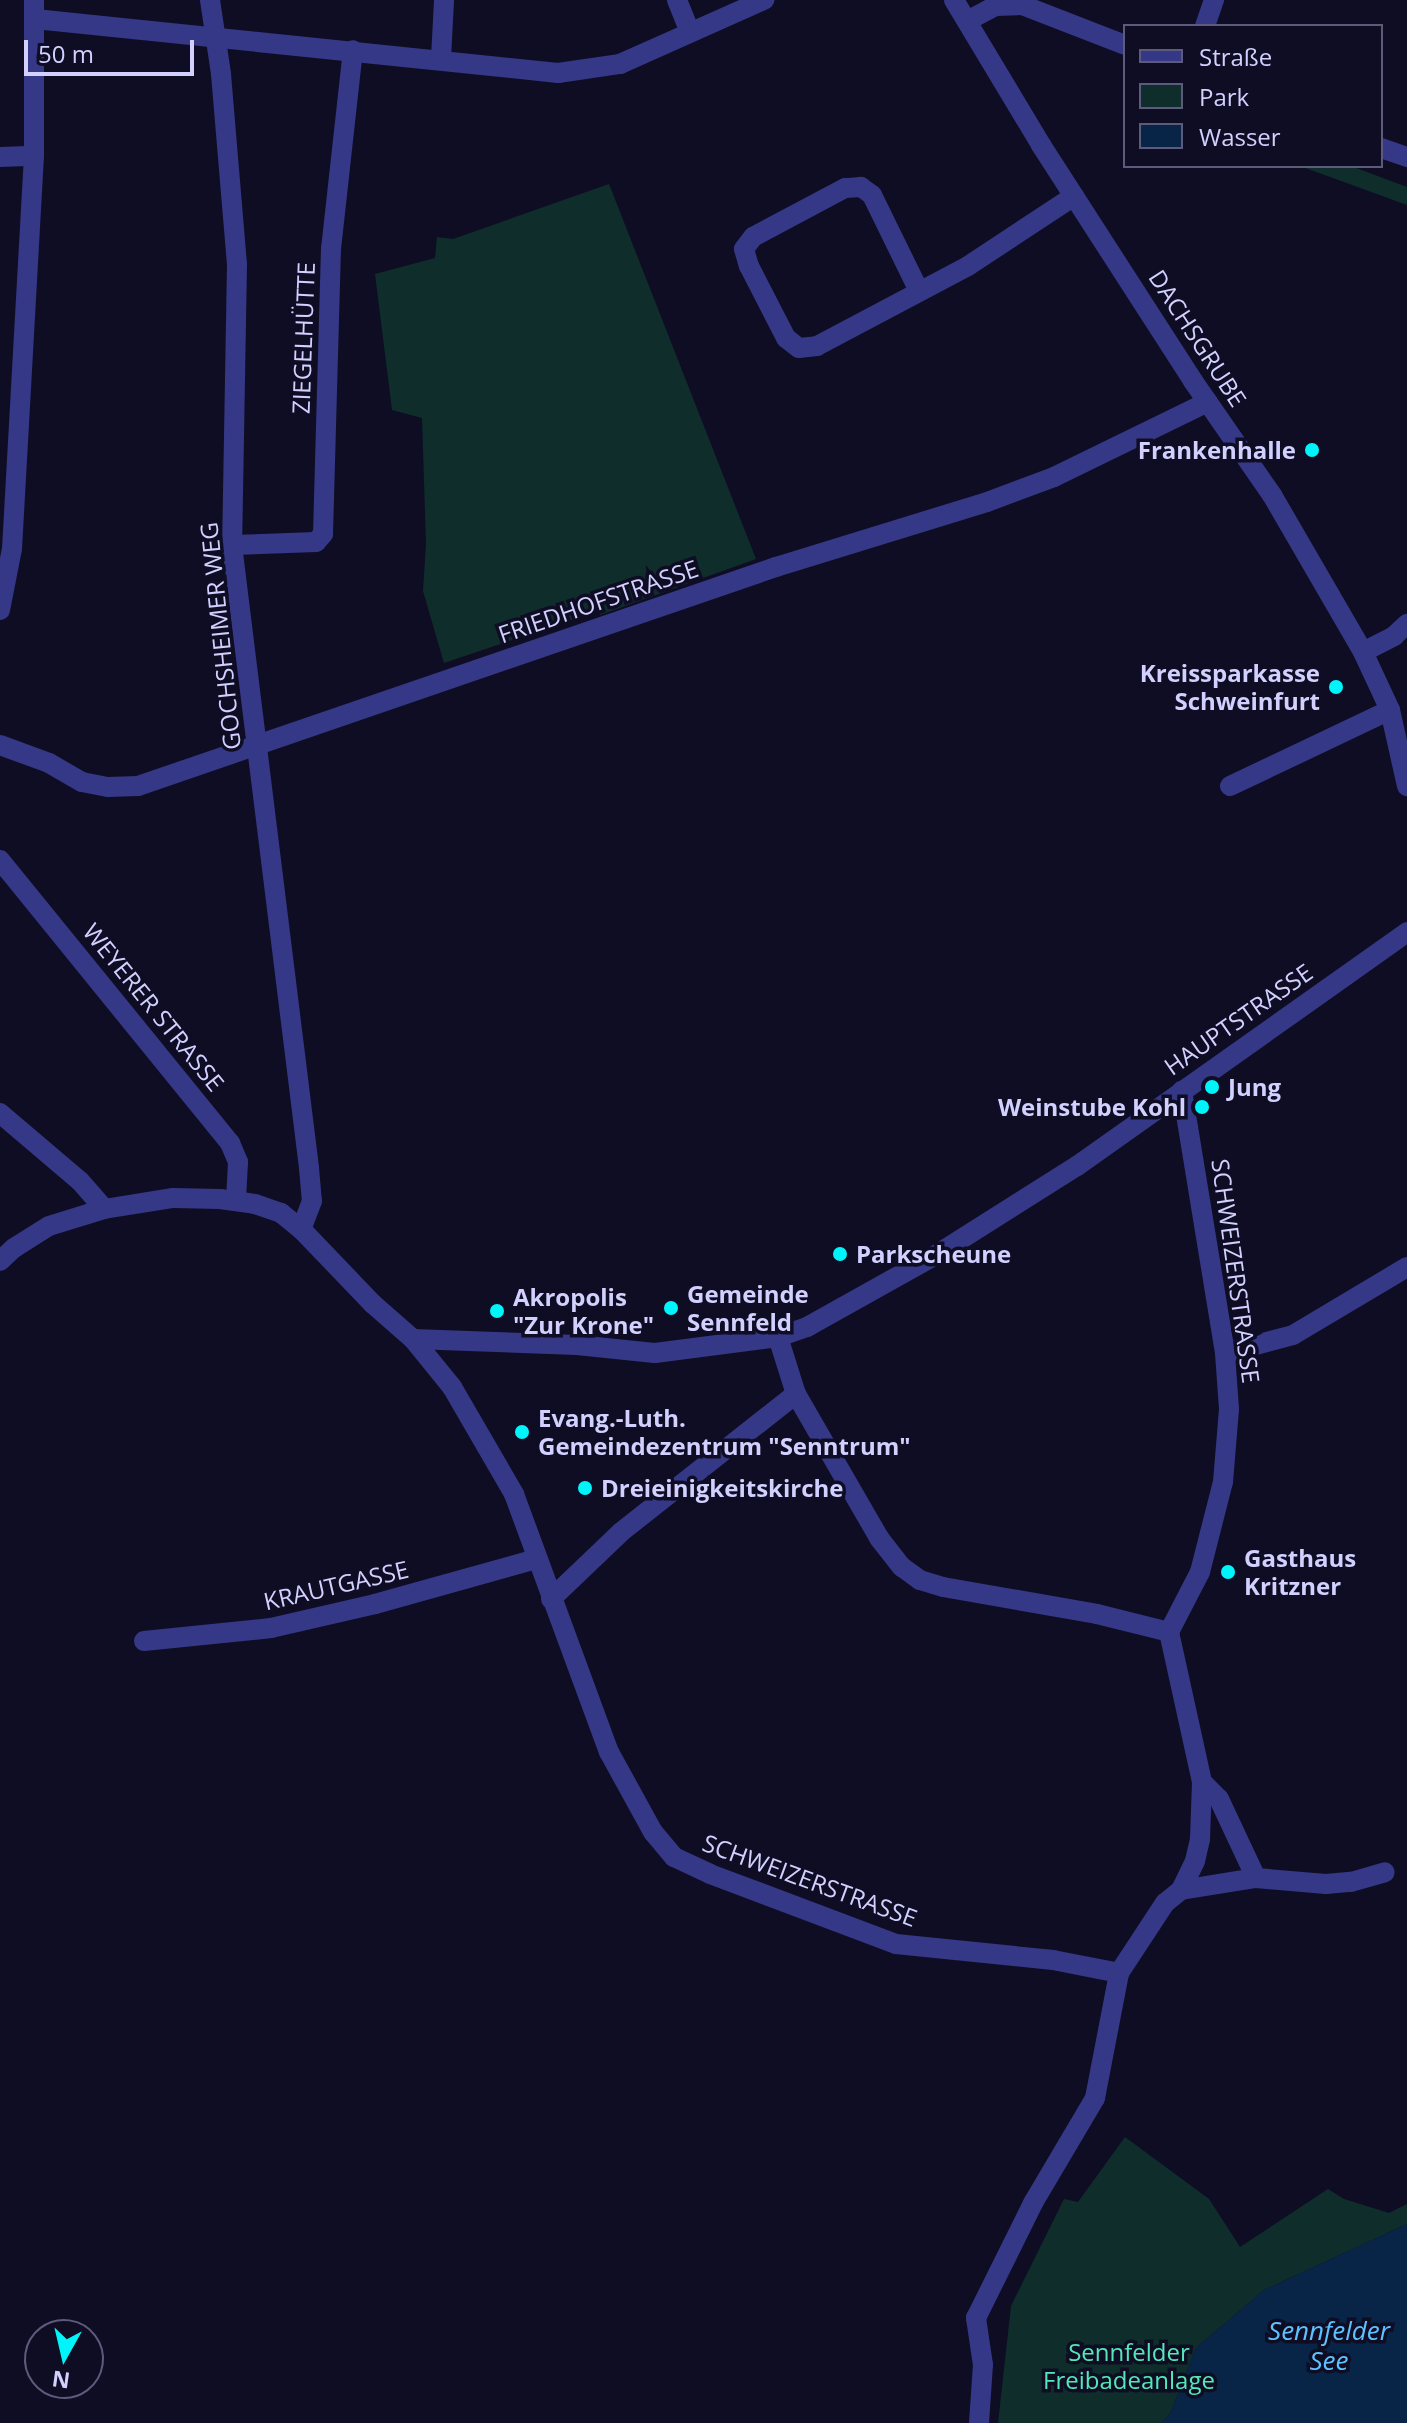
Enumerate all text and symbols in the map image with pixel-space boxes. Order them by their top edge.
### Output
scale bar [28,24,198,74]
legend [1123,24,1383,168]
text: 50 m [38,37,94,70]
text: Straße [1199,40,1272,73]
text: Park [1199,80,1249,113]
text: Wasser [1199,120,1281,153]
street label: ZIEGELHÜTTE [286,262,320,414]
street label: DACHSGRUBE [1143,264,1253,412]
place label: Frankenhalle [1138,436,1296,464]
marker: Frankenhalle [1303,441,1321,459]
street label: GOCHSHEIMER WEG [194,521,246,751]
street label: FRIEDHOFSTRASSE [494,553,702,649]
place label: Kreissparkasse Schweinfurt [1140,659,1320,715]
marker: Kreissparkasse Schweinfurt [1327,678,1345,696]
street label: WEYERER STRASSE [78,917,230,1097]
street label: HAUPTSTRASSE [1158,957,1318,1081]
place label: Jung [1228,1073,1281,1101]
marker: Jung [1203,1078,1221,1096]
place label: Weinstube Kohl [998,1093,1186,1121]
marker: Weinstube Kohl [1193,1098,1211,1116]
street label: SCHWEIZERSTRASSE [1206,1157,1266,1385]
place label: Parkscheune [856,1240,1011,1268]
marker: Parkscheune [831,1245,849,1263]
place label: Gemeinde Sennfeld [687,1280,809,1336]
place label: Akropolis "Zur Krone" [513,1283,654,1339]
marker: Gemeinde Sennfeld [662,1299,680,1317]
marker: Akropolis "Zur Krone" [488,1302,506,1320]
place label: Evang.-Luth. Gemeindezentrum "Senntrum" [538,1404,911,1460]
marker: Evang.-Luth. Gemeindezentrum "Senntrum" [513,1423,531,1441]
place label: Dreieinigkeitskirche [601,1474,843,1502]
marker: Dreieinigkeitskirche [576,1479,594,1497]
place label: Gasthaus Kritzner [1244,1544,1356,1600]
street label: KRAUTGASSE [261,1554,411,1616]
marker: Gasthaus Kritzner [1219,1563,1237,1581]
street label: SCHWEIZERSTRASSE [699,1828,921,1932]
water label: Sennfelder See [1268,2315,1390,2376]
north arrow [24,2319,104,2399]
park label: Sennfelder Freibadeanlage [1043,2338,1215,2394]
text: N [50,2365,72,2397]

